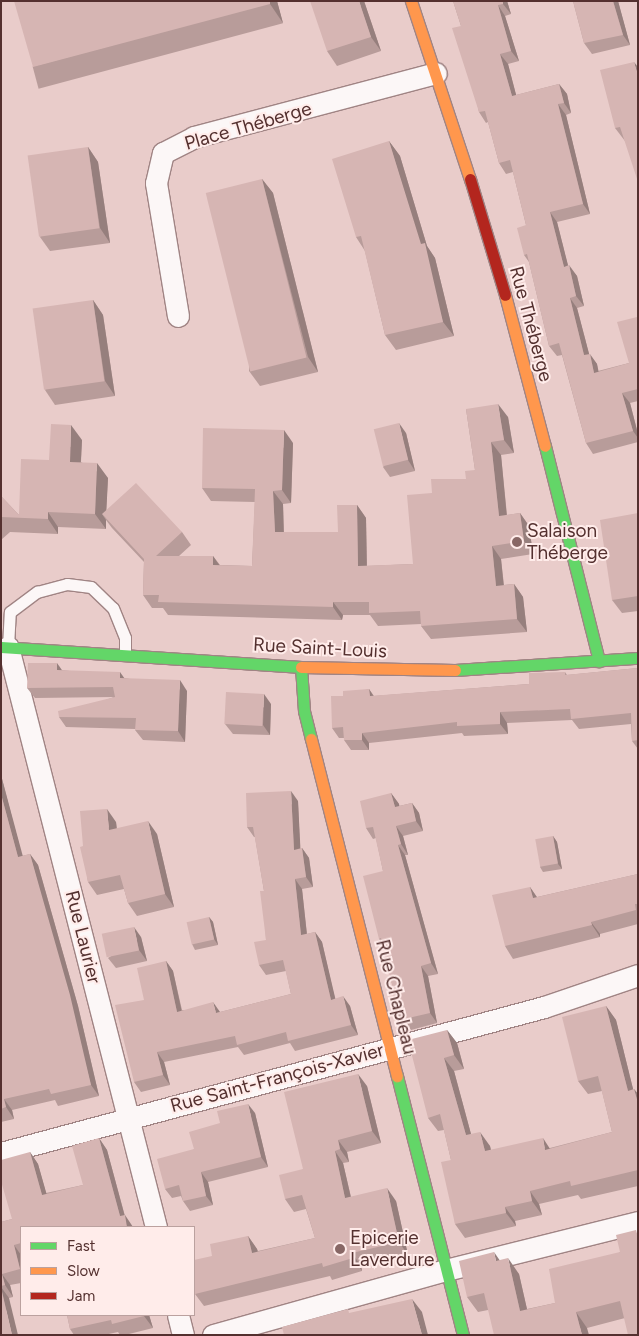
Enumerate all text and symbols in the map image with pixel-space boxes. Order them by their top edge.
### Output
street label: Place Théberge [182,97,314,155]
street label: Rue Théberge [505,264,557,384]
place label: Salaison Théberge [527,520,608,564]
marker: Salaison Théberge [511,536,523,548]
street label: Rue Saint-Louis [253,633,387,663]
street label: Rue Laurier [60,888,106,986]
street label: Rue Chapleau [371,937,421,1057]
street label: Rue Saint-François-Xavier [168,1038,386,1118]
legend [20,1226,195,1316]
place label: Epicerie Laverdure [350,1227,434,1271]
text: Fast [67,1237,95,1255]
marker: Epicerie Laverdure [334,1243,346,1255]
text: Slow [67,1262,100,1280]
text: Jam [67,1287,95,1305]

